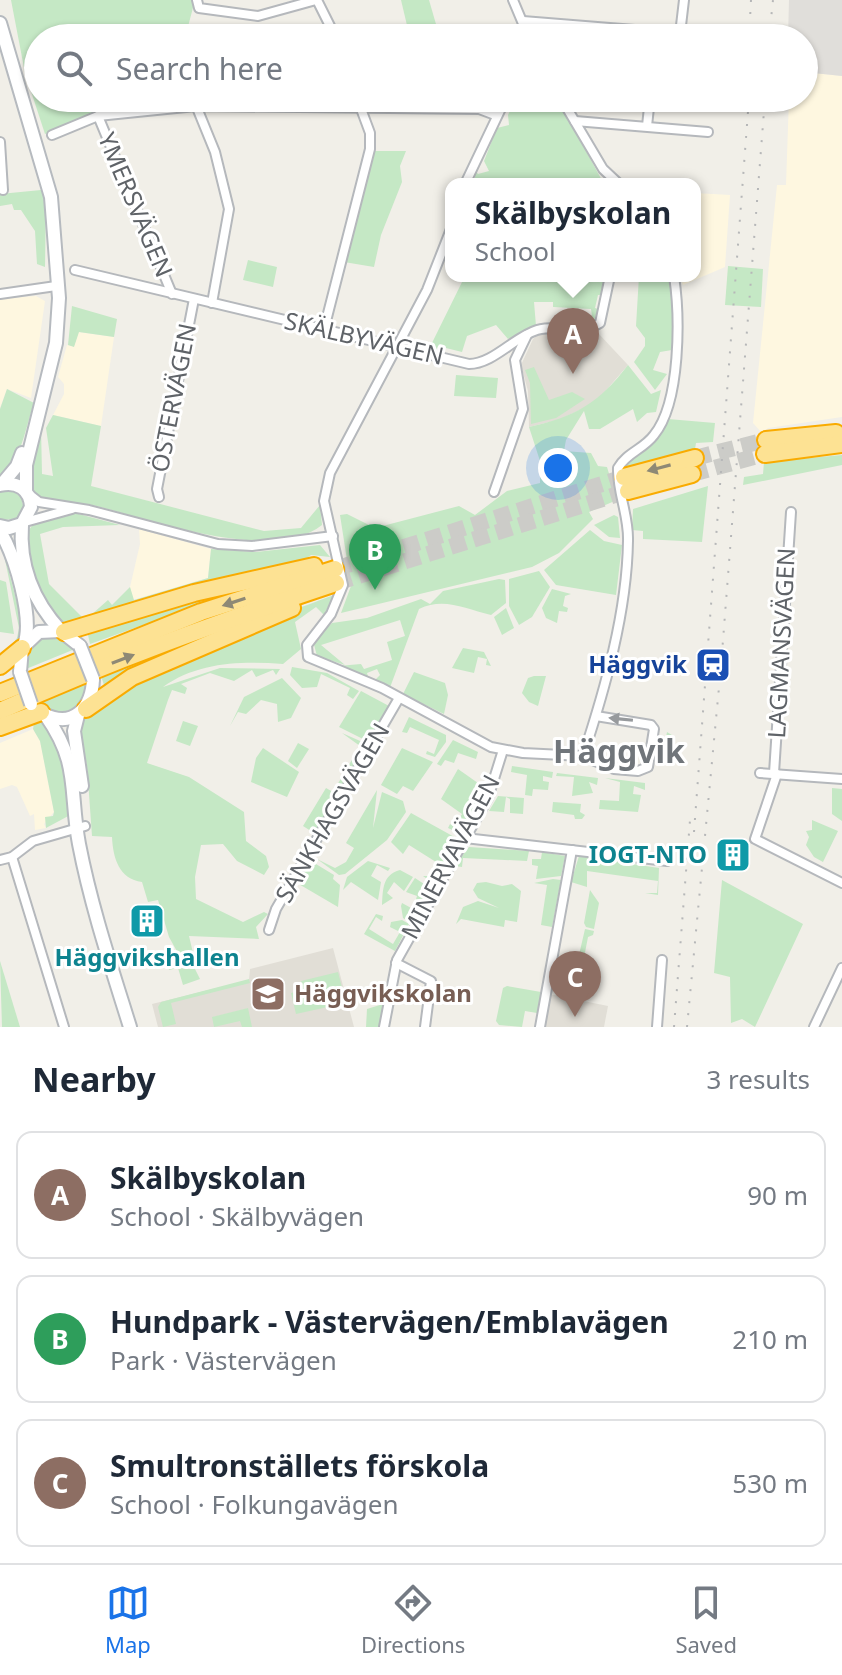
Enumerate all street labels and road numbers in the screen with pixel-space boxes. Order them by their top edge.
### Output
street label: YMERSVÄGEN [91,127,182,282]
street label: SKÄLBYVÄGEN [281,303,447,372]
street label: ÖSTERVÄGEN [142,321,203,475]
street label: LAGMANSVÄGEN [759,547,802,739]
street label: SÄNKHAGSVÄGEN [267,716,397,908]
street label: MINERVAVÄGEN [392,768,507,944]

